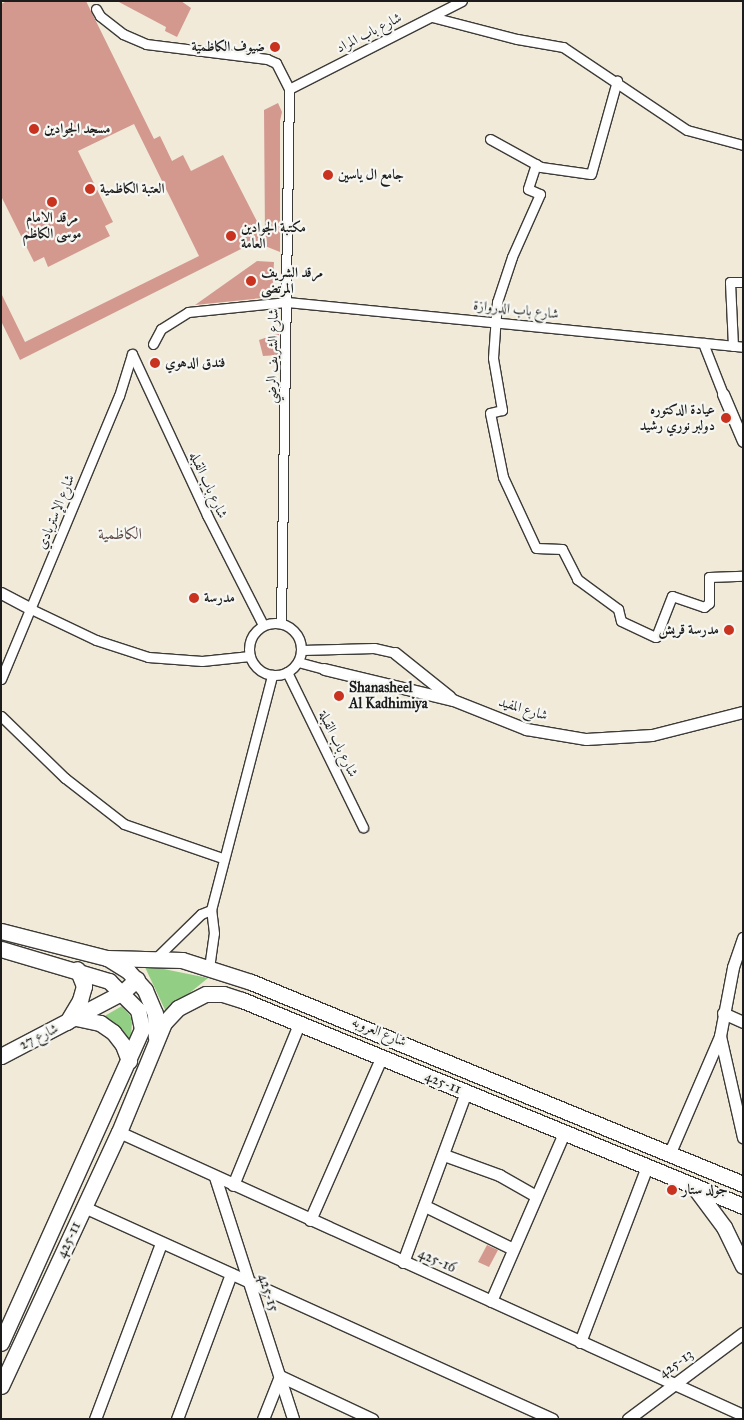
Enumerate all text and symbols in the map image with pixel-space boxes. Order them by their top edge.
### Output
street label: شارع باب المراد [333,9,405,57]
place label: ضيوف الكاظمية [192,39,265,55]
marker: ضيوف الكاظمية [269,41,281,53]
place label: مسجد الجوادين [44,121,111,137]
marker: مسجد الجوادين [28,123,40,135]
place label: جامع ال ياسين [338,167,404,183]
marker: جامع ال ياسين [322,169,334,181]
place label: العتبة الكاظمية [100,181,164,197]
marker: العتبة الكاظمية [84,183,96,195]
marker: مرقد الامام موسى الكاظم [46,196,58,208]
place label: مرقد الامام موسى الكاظم [22,210,82,242]
place label: مكتبة الجوادين العامة [241,220,306,252]
marker: مكتبة الجوادين العامة [225,230,237,242]
place label: مرقد الشريف المرتضى [261,265,323,298]
marker: مرقد الشريف المرتضى [245,275,257,287]
street label: شارع باب الدروازة [472,297,560,323]
street label: شارع الشريف الرضي [264,308,282,404]
place label: فندق الدهوي [165,355,225,371]
marker: فندق الدهوي [149,357,161,369]
place label: عيادة الدكتوره دولبر نوري رشيد [640,402,715,434]
marker: عيادة الدكتوره دولبر نوري رشيد [719,411,733,425]
street label: شارع باب القبله [185,449,231,521]
street label: شارع الإستربادي [33,472,79,552]
district label: الكاظمية [98,524,142,544]
place label: مدرسة [204,590,235,606]
marker: مدرسة [188,592,200,604]
place label: مدرسة قريش [658,622,719,638]
marker: مدرسة قريش [723,624,735,636]
place label: Shanasheel Al Kadhimiya [349,680,428,712]
marker: Shanasheel Al Kadhimiya [333,690,345,702]
street label: شارع المفيد [496,694,550,724]
street label: شارع باب القبلة [315,708,361,780]
street label: شارع العروبه [349,1013,409,1051]
street label: شارع 27 [17,1020,61,1054]
street label: 425-11 [422,1068,464,1098]
place label: جولد ستار [682,1182,728,1198]
marker: جولد ستار [666,1184,678,1196]
street label: 425-11 [53,1219,85,1261]
street label: 425-16 [416,1245,458,1277]
street label: 425-15 [254,1272,282,1314]
street label: 425-13 [656,1346,696,1382]

